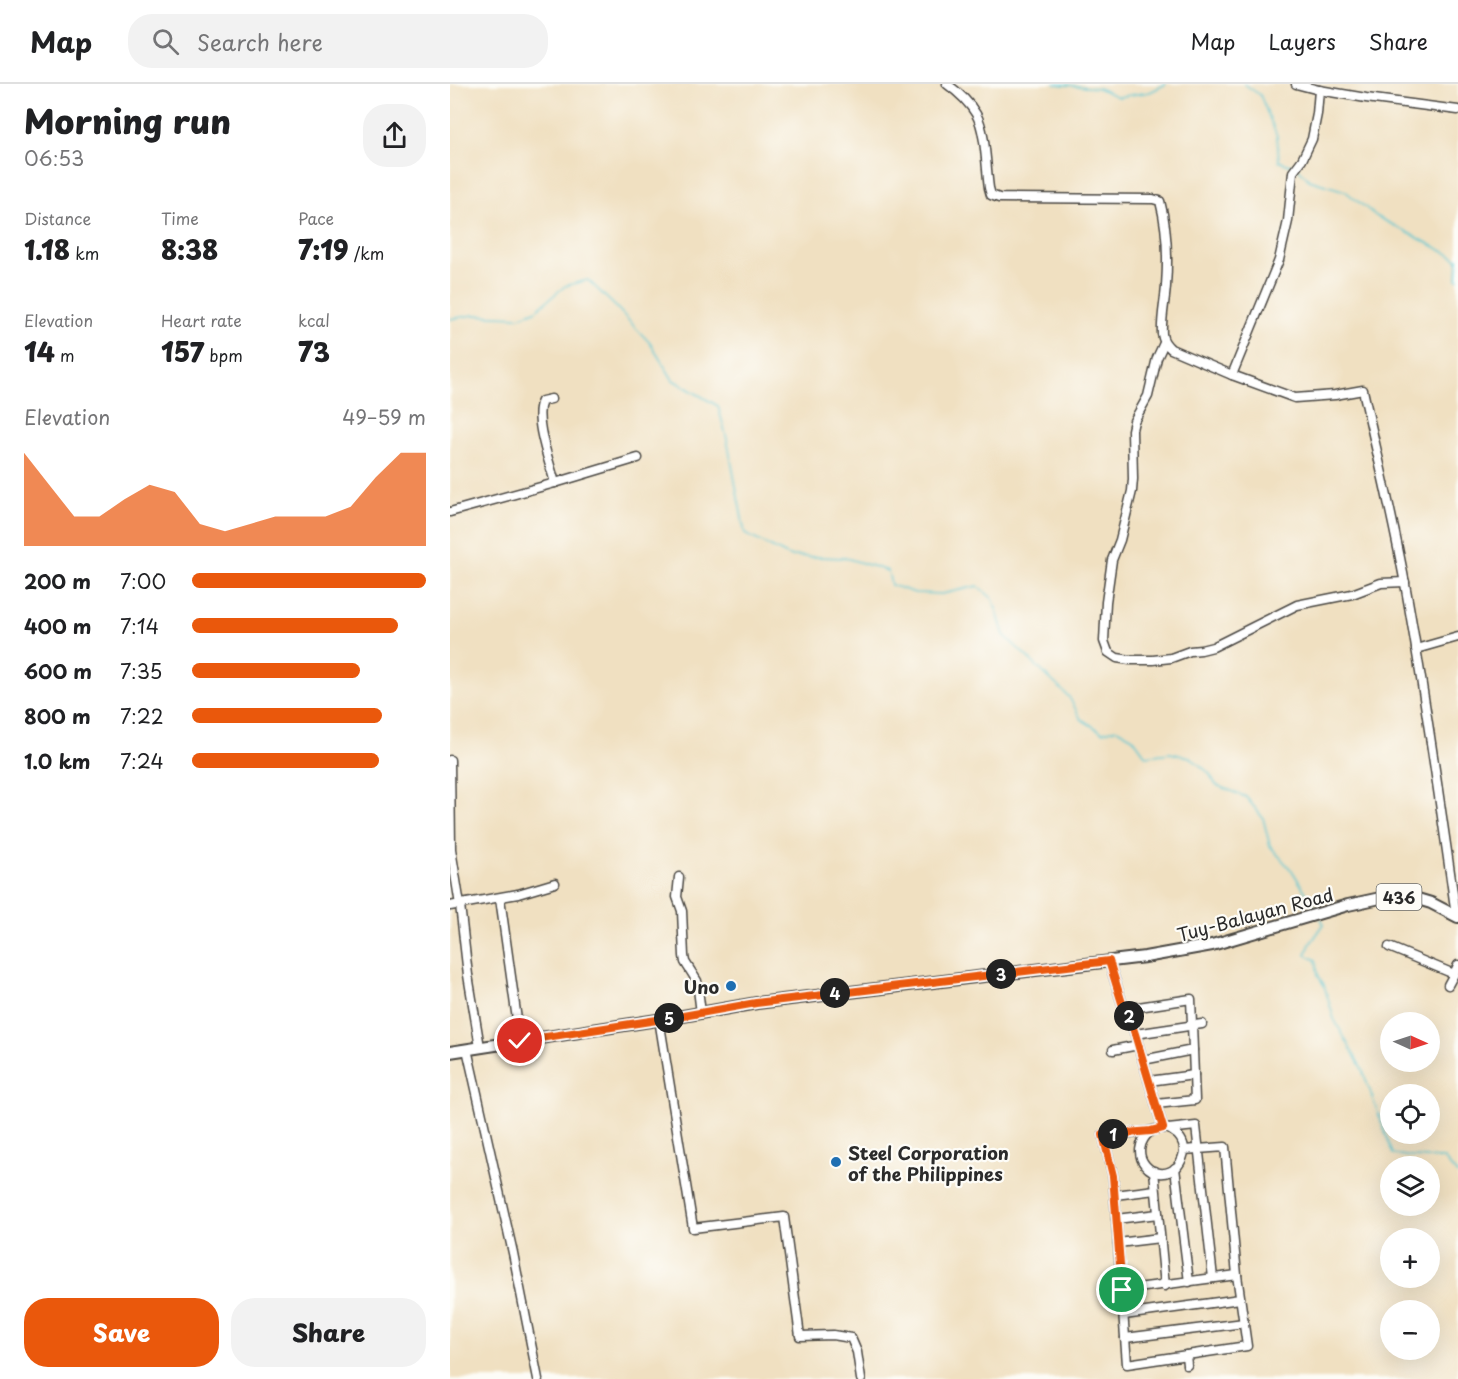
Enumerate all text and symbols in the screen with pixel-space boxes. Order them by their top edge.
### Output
search box [128,14,548,68]
text: Map [30,20,92,63]
icon: search [149,25,182,58]
text: Search here [197,25,323,58]
text: Map [1191,25,1235,57]
text: Layers [1268,25,1336,57]
text: Share [1369,25,1428,57]
text: Morning run [24,95,231,145]
button: share [363,104,426,167]
text: 06:53 [24,143,84,173]
text: Distance [24,206,91,230]
text: Time [161,206,199,230]
text: Pace [298,206,334,230]
text: 1.18 [24,230,70,269]
text: 8:38 [161,230,218,269]
text: 7:19 [298,230,349,269]
text: km [70,241,99,265]
text: /km [349,241,384,265]
text: Elevation [24,308,93,332]
text: Heart rate [161,308,242,332]
text: kcal [298,308,330,332]
text: 14 [24,332,55,371]
text: 157 [161,332,204,371]
text: 73 [298,332,330,371]
text: m [55,343,74,367]
text: bpm [204,343,243,367]
text: Elevation [24,402,110,432]
text: 49–59 m [342,402,426,432]
text: 200 m [24,566,91,596]
text: 7:00 [120,566,166,596]
text: 400 m [24,611,92,641]
text: 7:14 [120,611,159,641]
text: 600 m [24,656,92,686]
text: 7:35 [120,656,162,686]
text: 800 m [24,701,91,731]
text: 7:22 [120,701,164,731]
text: 1.0 km [24,746,91,776]
text: 7:24 [120,746,164,776]
street label: Tuy-Balayan Road [1174,880,1336,948]
road number: 436 [1376,884,1422,910]
pin: 3 [986,959,1016,989]
text: 3 [996,962,1006,986]
place label: Uno [684,973,719,1000]
pin: 4 [820,978,850,1008]
marker: Uno [724,979,738,993]
text: 4 [830,981,840,1005]
pin: 2 [1114,1001,1144,1031]
pin: 5 [654,1003,684,1033]
text: 2 [1123,1004,1135,1028]
text: 5 [664,1006,674,1030]
north arrow [1380,1012,1440,1072]
map controls [1380,1012,1440,1360]
pin [494,1015,545,1066]
icon: check [503,1024,536,1057]
button: locate [1380,1084,1440,1144]
pin: 1 [1098,1119,1128,1149]
text: 1 [1109,1122,1117,1146]
place label: Steel Corporation of the Philippines [848,1139,1009,1187]
marker: Steel Corporation of the Philippines [829,1155,843,1169]
button: layers [1380,1156,1440,1216]
button: + [1380,1228,1440,1288]
pin [1096,1264,1147,1315]
icon: arrive [1105,1273,1138,1306]
button: Save [24,1298,219,1367]
button: Share [231,1298,426,1367]
button: − [1380,1300,1440,1360]

